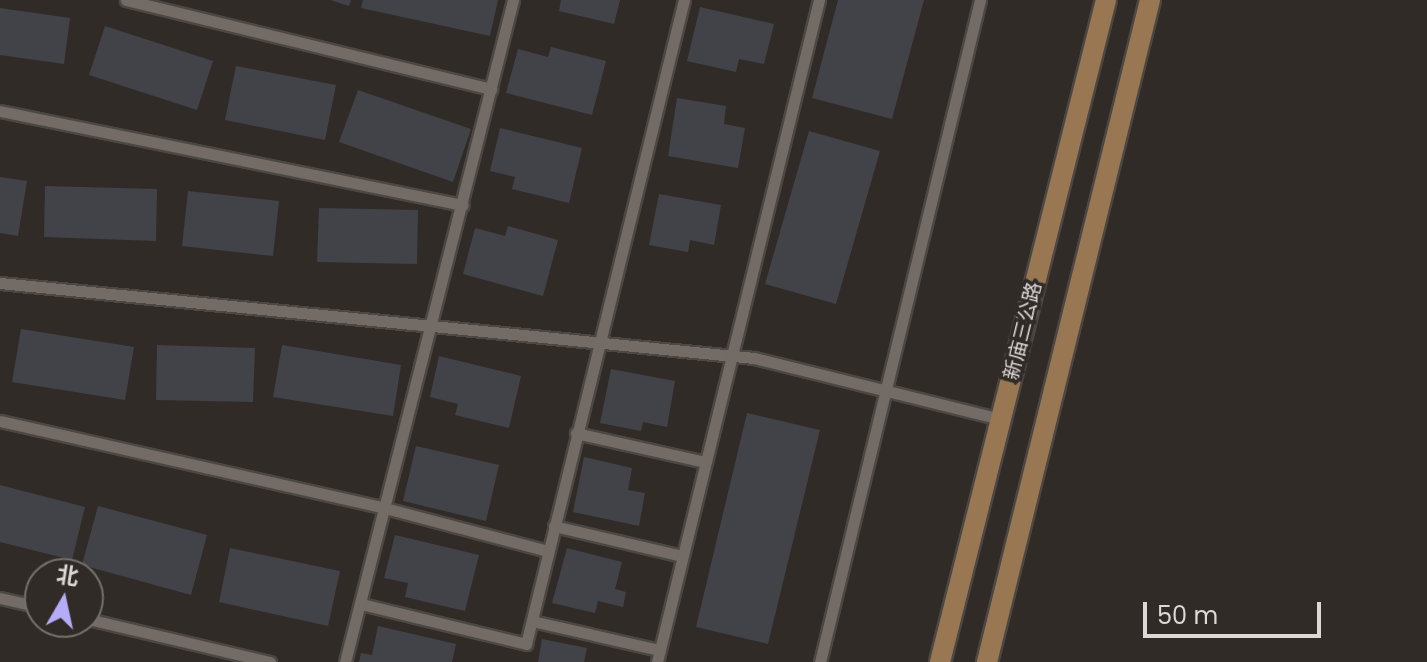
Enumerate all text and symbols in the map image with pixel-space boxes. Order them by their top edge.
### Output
street label: 新庙三公路 [999,280,1047,382]
north arrow [24,558,104,638]
text: 北 [54,559,81,593]
scale bar [1147,586,1325,636]
text: 50 m [1157,599,1218,632]

